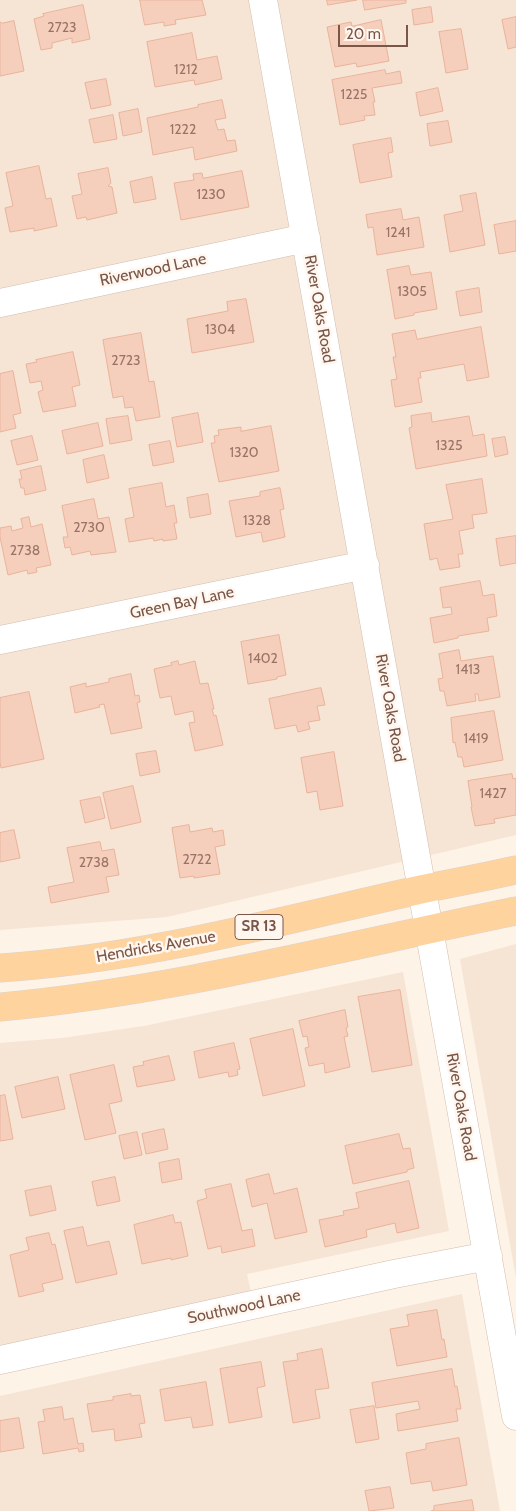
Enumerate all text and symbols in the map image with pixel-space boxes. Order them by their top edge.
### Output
scale bar [341,15,411,47]
house number: 2723 [47,20,77,36]
text: 20 m [346,25,381,43]
house number: 1212 [174,62,198,78]
house number: 1225 [341,87,367,103]
house number: 1222 [170,122,196,138]
house number: 1230 [196,187,226,203]
house number: 1241 [386,225,410,241]
street label: Riverwood Lane [98,249,208,291]
street label: River Oaks Road [300,253,338,365]
house number: 1305 [397,284,427,300]
house number: 1304 [205,322,235,338]
house number: 2723 [111,353,141,369]
house number: 1325 [435,438,463,454]
house number: 1320 [229,445,259,461]
house number: 1328 [243,513,271,529]
house number: 2730 [73,520,105,536]
house number: 2738 [10,543,40,559]
street label: Green Bay Lane [128,583,236,623]
house number: 1402 [248,651,278,667]
street label: River Oaks Road [371,652,409,764]
house number: 1413 [456,662,480,678]
house number: 1419 [463,731,489,747]
house number: 1427 [479,786,507,802]
house number: 2722 [182,852,212,868]
house number: 2738 [79,855,109,871]
road number: SR 13 [235,914,283,940]
street label: Hendricks Avenue [95,927,217,967]
street label: River Oaks Road [442,1051,480,1163]
street label: Southwood Lane [186,1286,302,1328]

